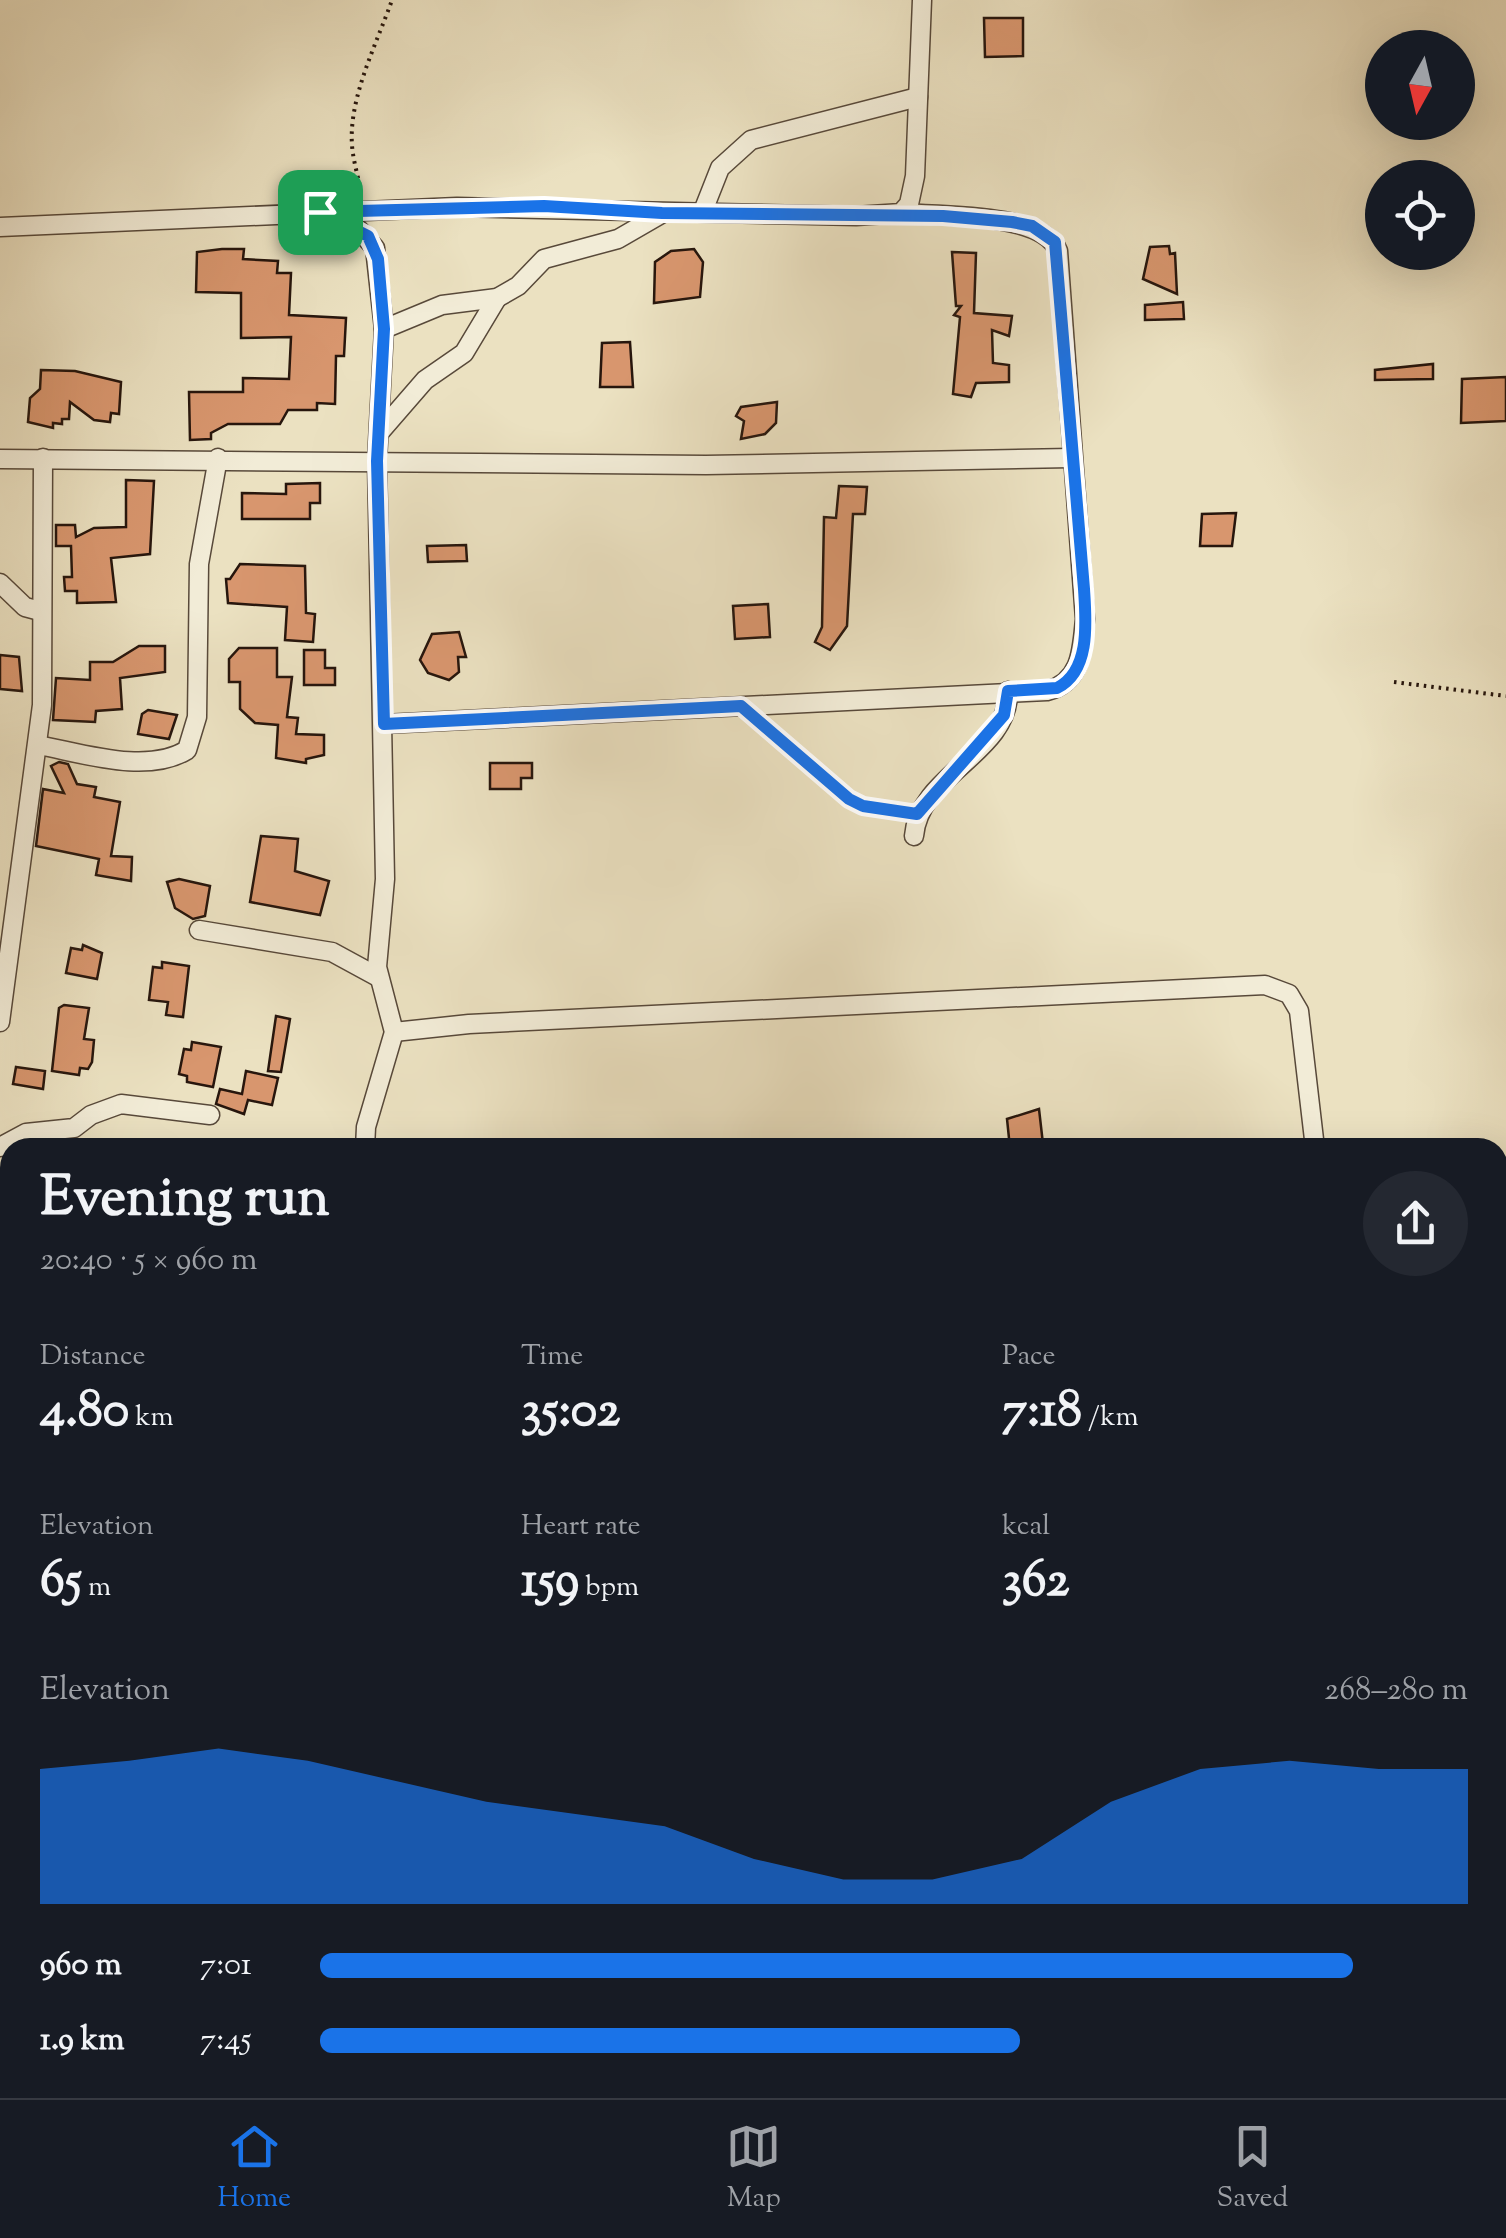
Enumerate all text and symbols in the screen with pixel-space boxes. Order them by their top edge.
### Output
north arrow [1365,30,1475,140]
map controls [1365,30,1475,270]
button: locate [1365,160,1475,270]
pin [278,170,363,255]
icon: arrive [293,185,348,240]
text: Evening run [40,1161,329,1240]
button: share [1363,1171,1468,1276]
text: 20:40 · 5 × 960 m [40,1238,257,1284]
text: Distance [40,1337,146,1377]
text: Time [521,1337,583,1377]
text: Pace [1002,1337,1056,1377]
text: 4.80 [40,1377,129,1449]
text: 35:02 [521,1377,620,1449]
text: 7:18 [1002,1377,1082,1449]
text: km [129,1398,174,1438]
text: /km [1082,1398,1139,1438]
text: Elevation [40,1507,154,1547]
text: Heart rate [521,1507,641,1547]
text: kcal [1002,1507,1050,1547]
text: 65 [40,1547,82,1619]
text: 159 [521,1547,579,1619]
text: 362 [1002,1547,1070,1619]
text: m [82,1568,111,1608]
text: bpm [579,1568,639,1608]
text: Elevation [40,1668,170,1714]
text: 268–280 m [1324,1668,1468,1714]
text: 960 m [40,1943,122,1989]
text: 7:01 [200,1943,252,1989]
text: 1.9 km [40,2018,125,2064]
text: 7:45 [200,2018,251,2064]
tab: Home [218,2119,291,2219]
tab: Map [726,2119,781,2219]
tab: Saved [1216,2119,1288,2219]

